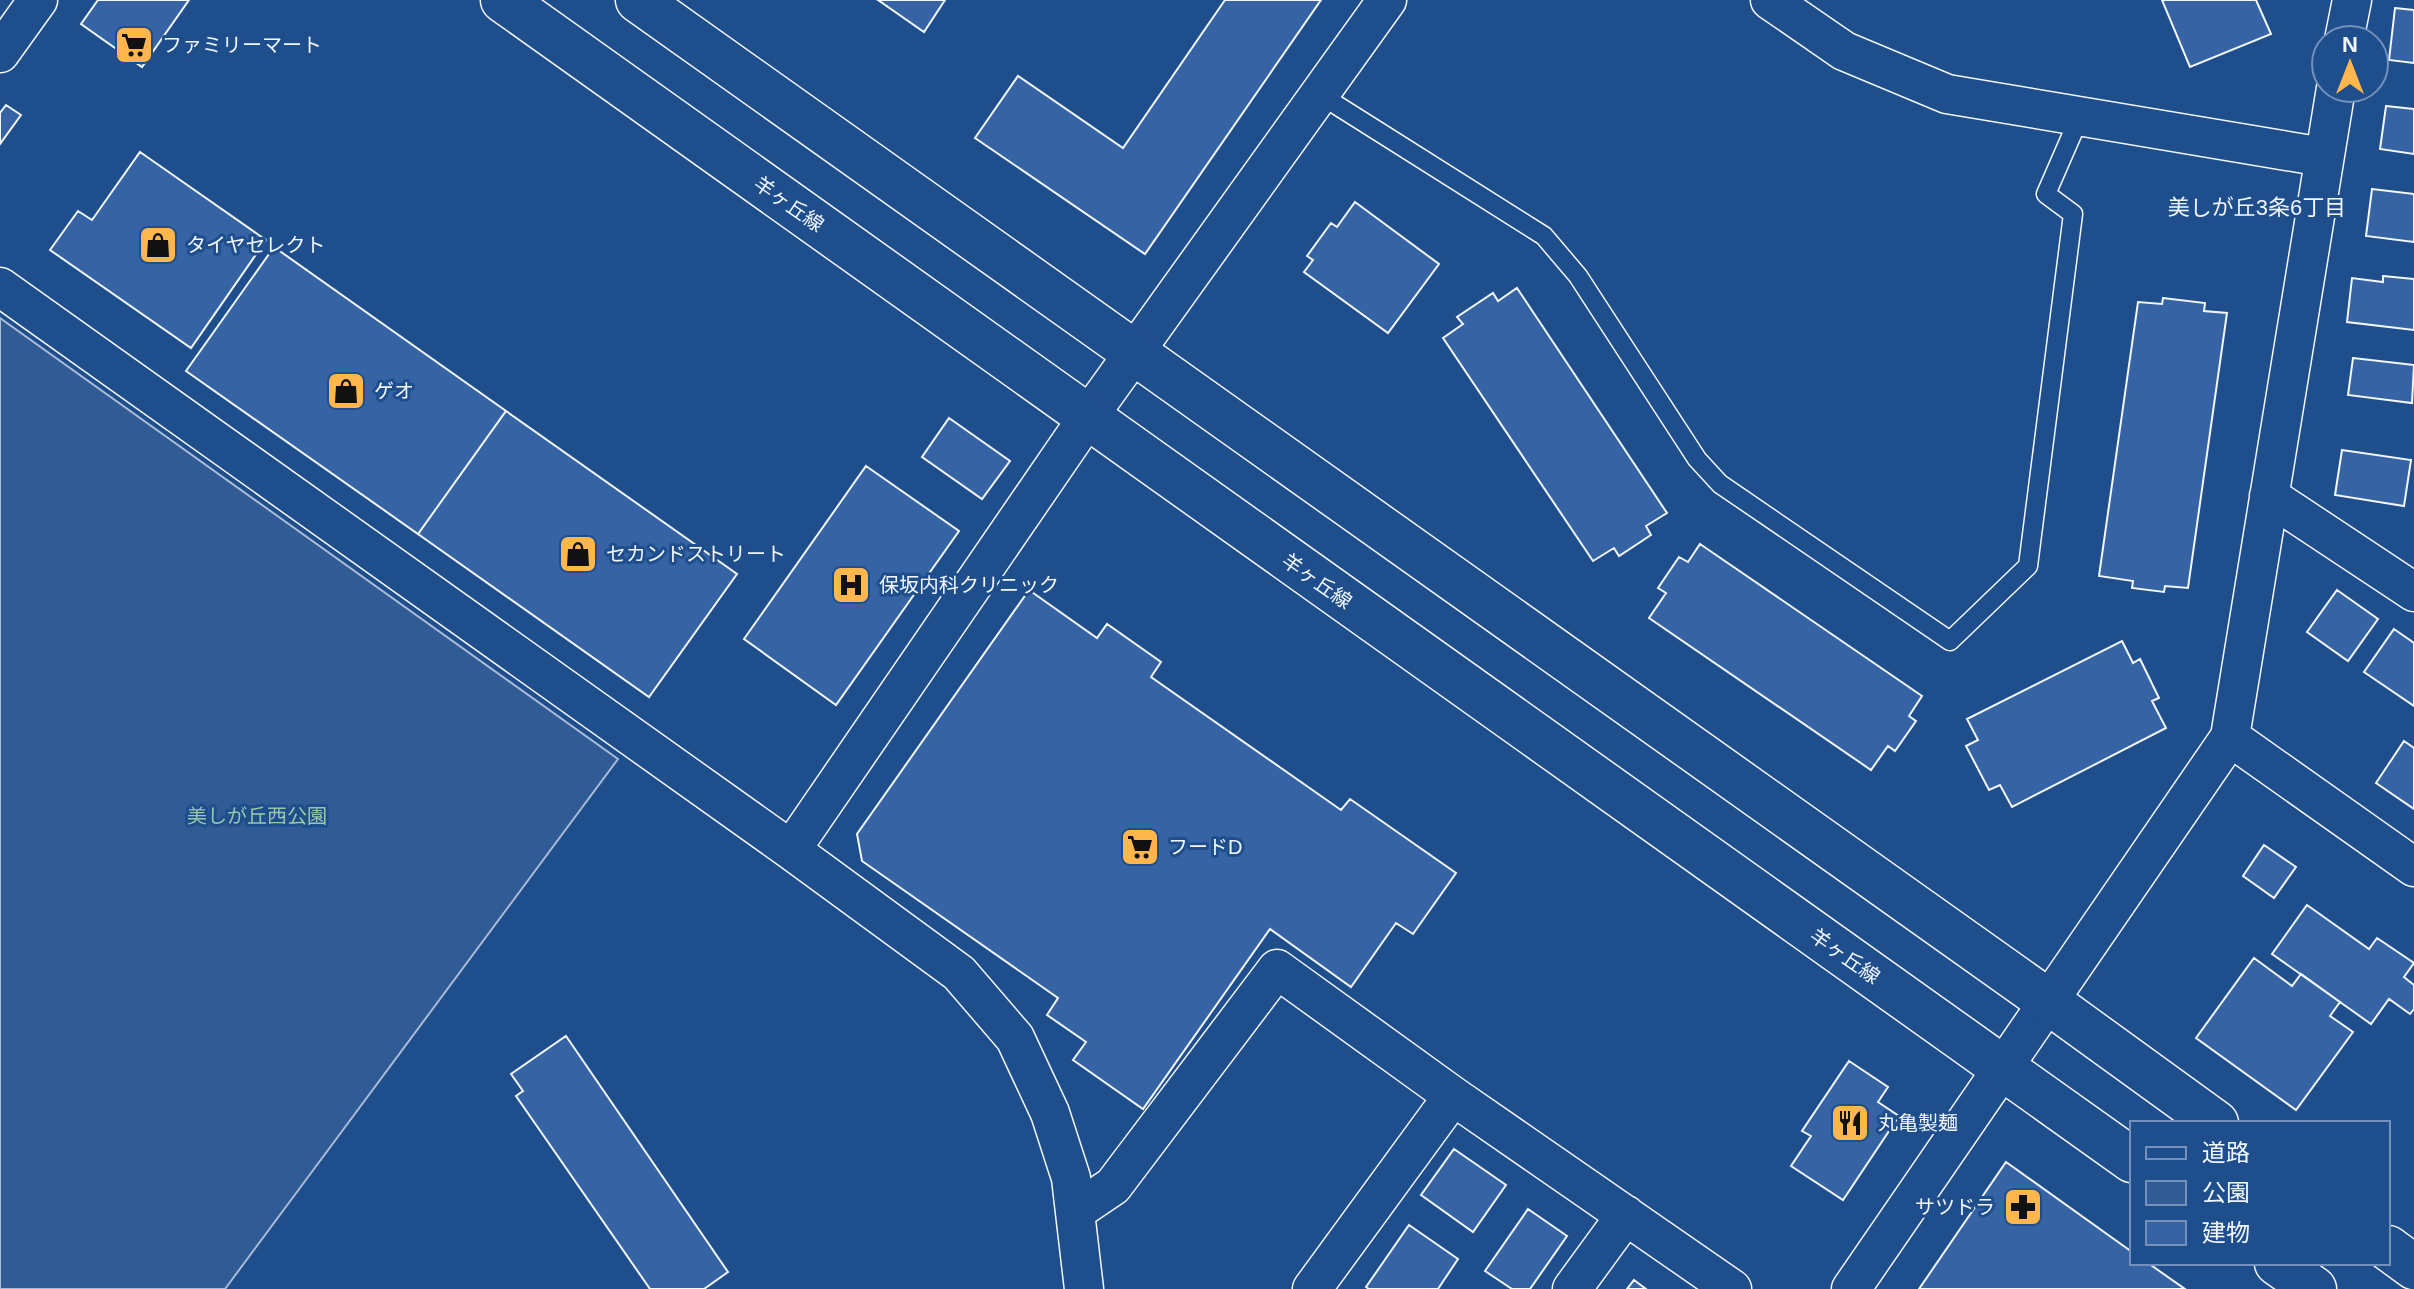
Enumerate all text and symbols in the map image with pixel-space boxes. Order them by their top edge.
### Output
supermarket icon: ファミリーマート [113,24,155,66]
north arrow [2310,24,2390,104]
text: N [2342,32,2358,57]
place label: ファミリーマート [162,34,322,56]
street label: 羊ヶ丘線 [750,172,828,236]
district label: 美しが丘3条6丁目 [2168,195,2346,220]
shop icon: タイヤセレクト [137,224,179,266]
place label: タイヤセレクト [186,234,325,256]
shop icon: ゲオ [325,370,367,412]
place label: ゲオ [374,380,414,402]
shop icon: セカンドストリート [557,533,599,575]
place label: セカンドストリート [606,543,786,565]
street label: 羊ヶ丘線 [1278,549,1356,613]
hospital icon: 保坂内科クリニック [830,564,872,606]
place label: 保坂内科クリニック [879,574,1059,596]
park label: 美しが丘西公園 [187,805,327,827]
supermarket icon: フードD [1119,826,1161,868]
place label: フードD [1168,836,1242,858]
street label: 羊ヶ丘線 [1806,924,1884,988]
restaurant icon: 丸亀製麺 [1829,1102,1871,1144]
place label: 丸亀製麺 [1878,1112,1958,1134]
legend [2130,1121,2390,1265]
text: 道路 [2202,1139,2250,1166]
text: 公園 [2202,1179,2250,1206]
pharmacy icon: サツドラ [2002,1186,2044,1228]
place label: サツドラ [1915,1196,1995,1218]
text: 建物 [2202,1219,2250,1246]

